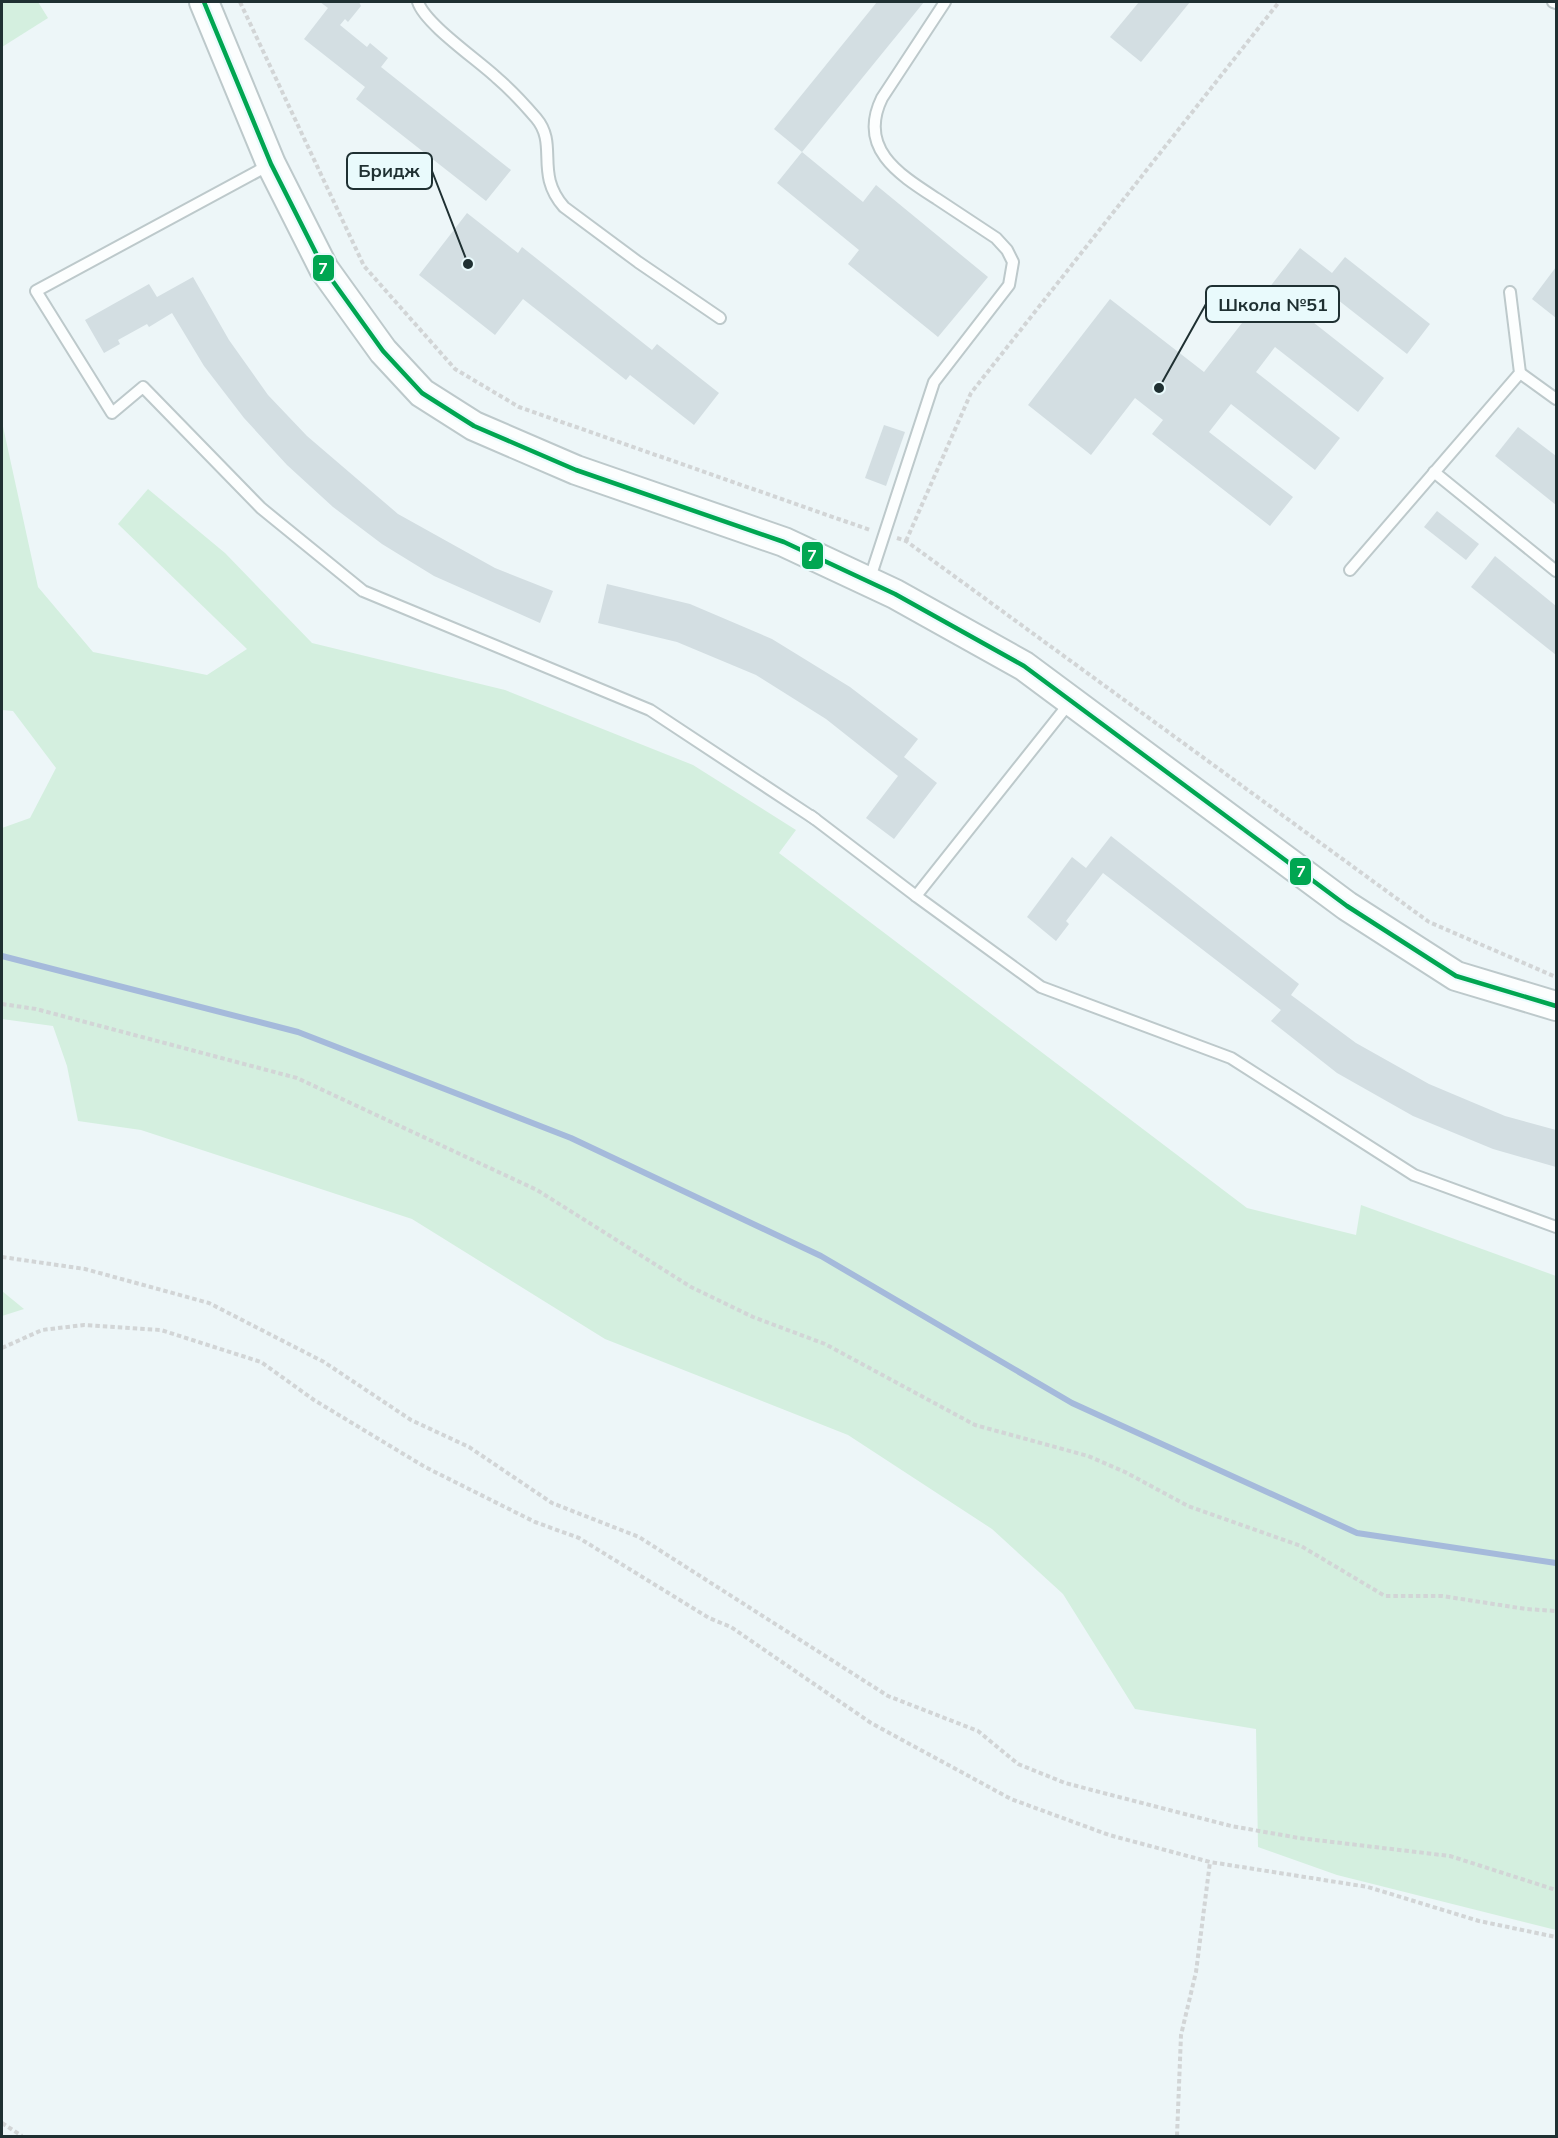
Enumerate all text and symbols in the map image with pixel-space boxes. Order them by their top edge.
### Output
callout: Бридж [347,153,432,189]
text: Бридж [358,159,420,182]
line badge: 7 [312,254,335,282]
text: 7 [318,258,328,278]
callout: Школа №51 [1206,286,1339,322]
text: Школа №51 [1218,293,1328,316]
line badge: 7 [801,541,824,570]
text: 7 [807,545,817,565]
line badge: 7 [1289,857,1312,886]
text: 7 [1296,861,1306,881]

